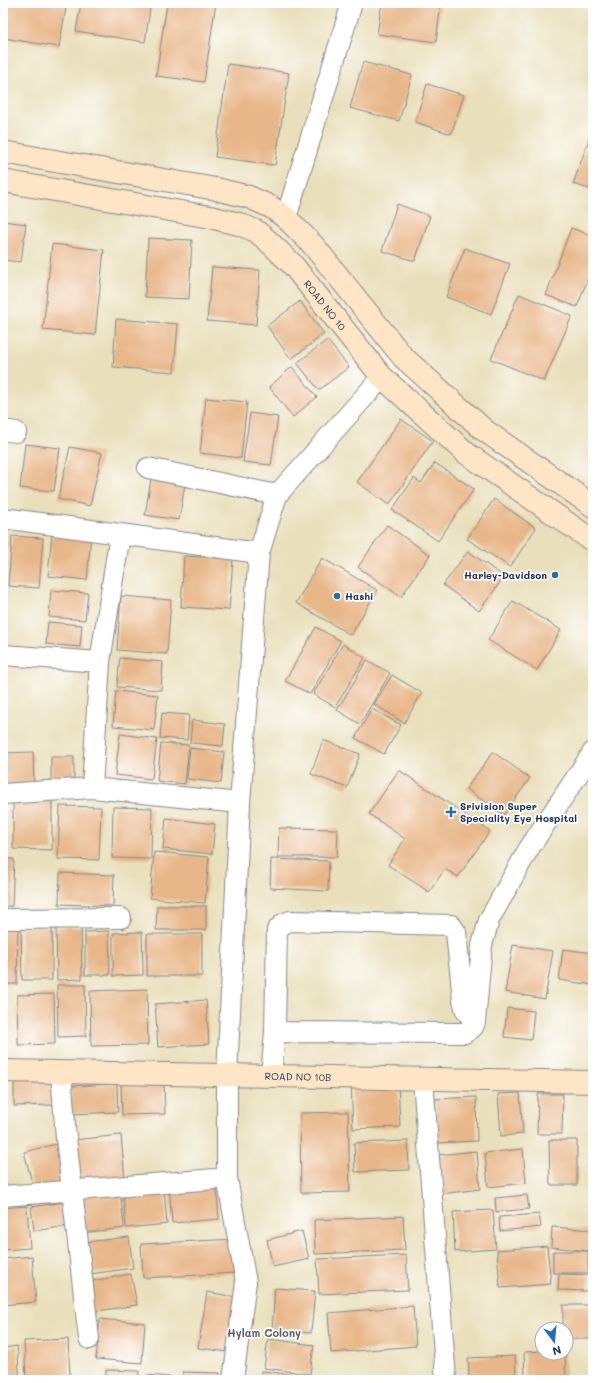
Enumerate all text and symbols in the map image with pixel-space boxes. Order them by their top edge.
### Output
street label: ROAD NO 10 [301,277,349,333]
place label: Harley-Davidson [464,568,547,582]
marker: Harley-Davidson [550,570,560,580]
place label: Hashi [345,589,373,603]
marker: Hashi [332,591,342,601]
place label: Srivision Super Speciality Eye Hospital [460,799,577,825]
marker: Srivision Super Speciality Eye Hospital [445,806,457,818]
street label: ROAD NO 10B [264,1069,331,1084]
north arrow [534,1321,574,1361]
district label: Hylam Colony [227,1325,301,1340]
text: N [551,1343,563,1359]

